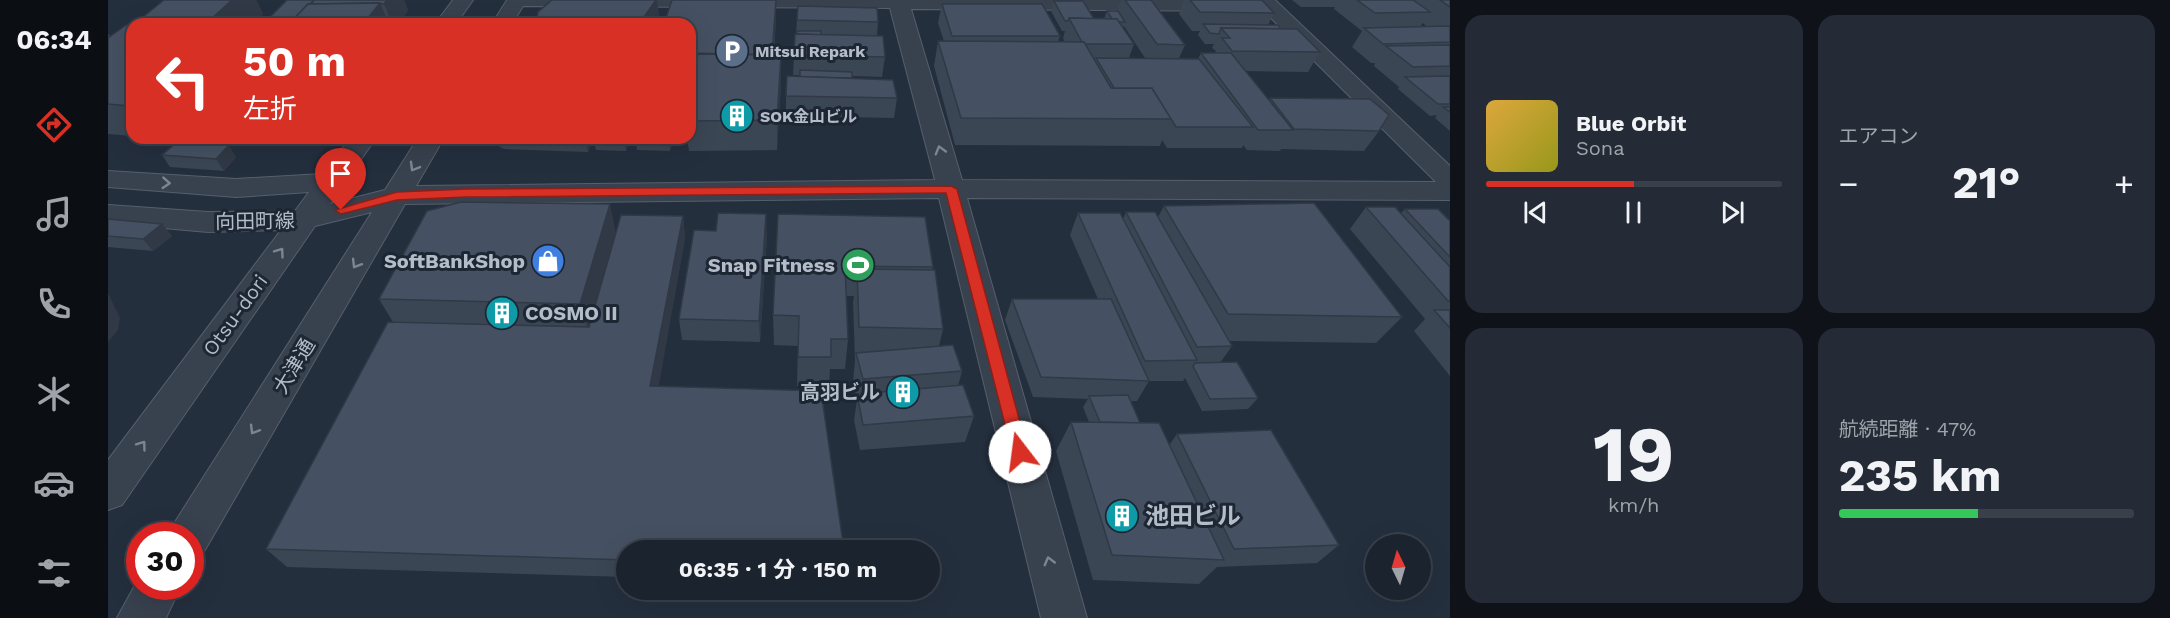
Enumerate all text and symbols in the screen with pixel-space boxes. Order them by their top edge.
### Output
text: 06:34 [16,24,92,56]
parking icon: Mitsui Repark [714,33,750,69]
text: 50 m [243,37,346,86]
icon: left [144,42,222,120]
place label: Mitsui Repark [755,42,865,61]
text: 左折 [243,93,297,125]
building icon: SOK金山ビル [719,98,755,134]
icon: directions [33,104,75,146]
place label: SOK金山ビル [760,107,857,126]
text: Blue Orbit [1576,111,1686,136]
text: エアコン [1839,124,1919,148]
text: Sona [1576,136,1625,160]
one-way arrow [935,145,947,155]
pin [315,148,366,210]
text: 21° [1952,156,2021,209]
icon: arrive [324,157,357,190]
one-way arrow [410,161,421,171]
text: − [1839,164,1858,203]
text: + [2114,164,2134,203]
one-way arrow [162,176,171,189]
icon: music [33,193,75,235]
icon: previous [1519,196,1552,229]
icon: pause [1617,196,1650,229]
icon: next [1716,196,1749,229]
street label: 向田町線 [215,208,295,234]
shop icon: SoftBankShop [530,243,566,279]
one-way arrow [273,247,284,258]
sports icon: Snap Fitness [840,247,876,283]
place label: SoftBankShop [384,249,525,273]
place label: Snap Fitness [708,253,835,277]
one-way arrow [351,258,363,268]
street label: Otsu-dori [198,270,272,360]
icon: phone [33,283,75,325]
building icon: COSMO II [484,295,520,331]
place label: COSMO II [525,301,618,325]
street label: 大津通 [268,334,320,398]
icon: climate [33,373,75,415]
building icon: 高羽ビル [885,374,921,410]
place label: 高羽ビル [800,380,880,404]
text: 19 [1593,408,1675,500]
text: 航続距離 · 47% [1839,417,1976,441]
position arrow [988,420,1052,484]
one-way arrow [251,424,262,435]
one-way arrow [135,440,146,451]
text: 235 km [1839,449,2001,502]
icon: car [33,462,75,504]
text: km/h [1608,493,1660,517]
building icon: 池田ビル [1104,498,1140,534]
place label: 池田ビル [1145,502,1241,530]
speed limit sign: 30 [126,522,204,600]
north arrow [1365,534,1431,600]
map controls [1365,534,1431,600]
icon: filters [33,552,75,594]
text: 06:35 · 1 分 · 150 m [679,557,877,582]
one-way arrow [1043,557,1056,567]

